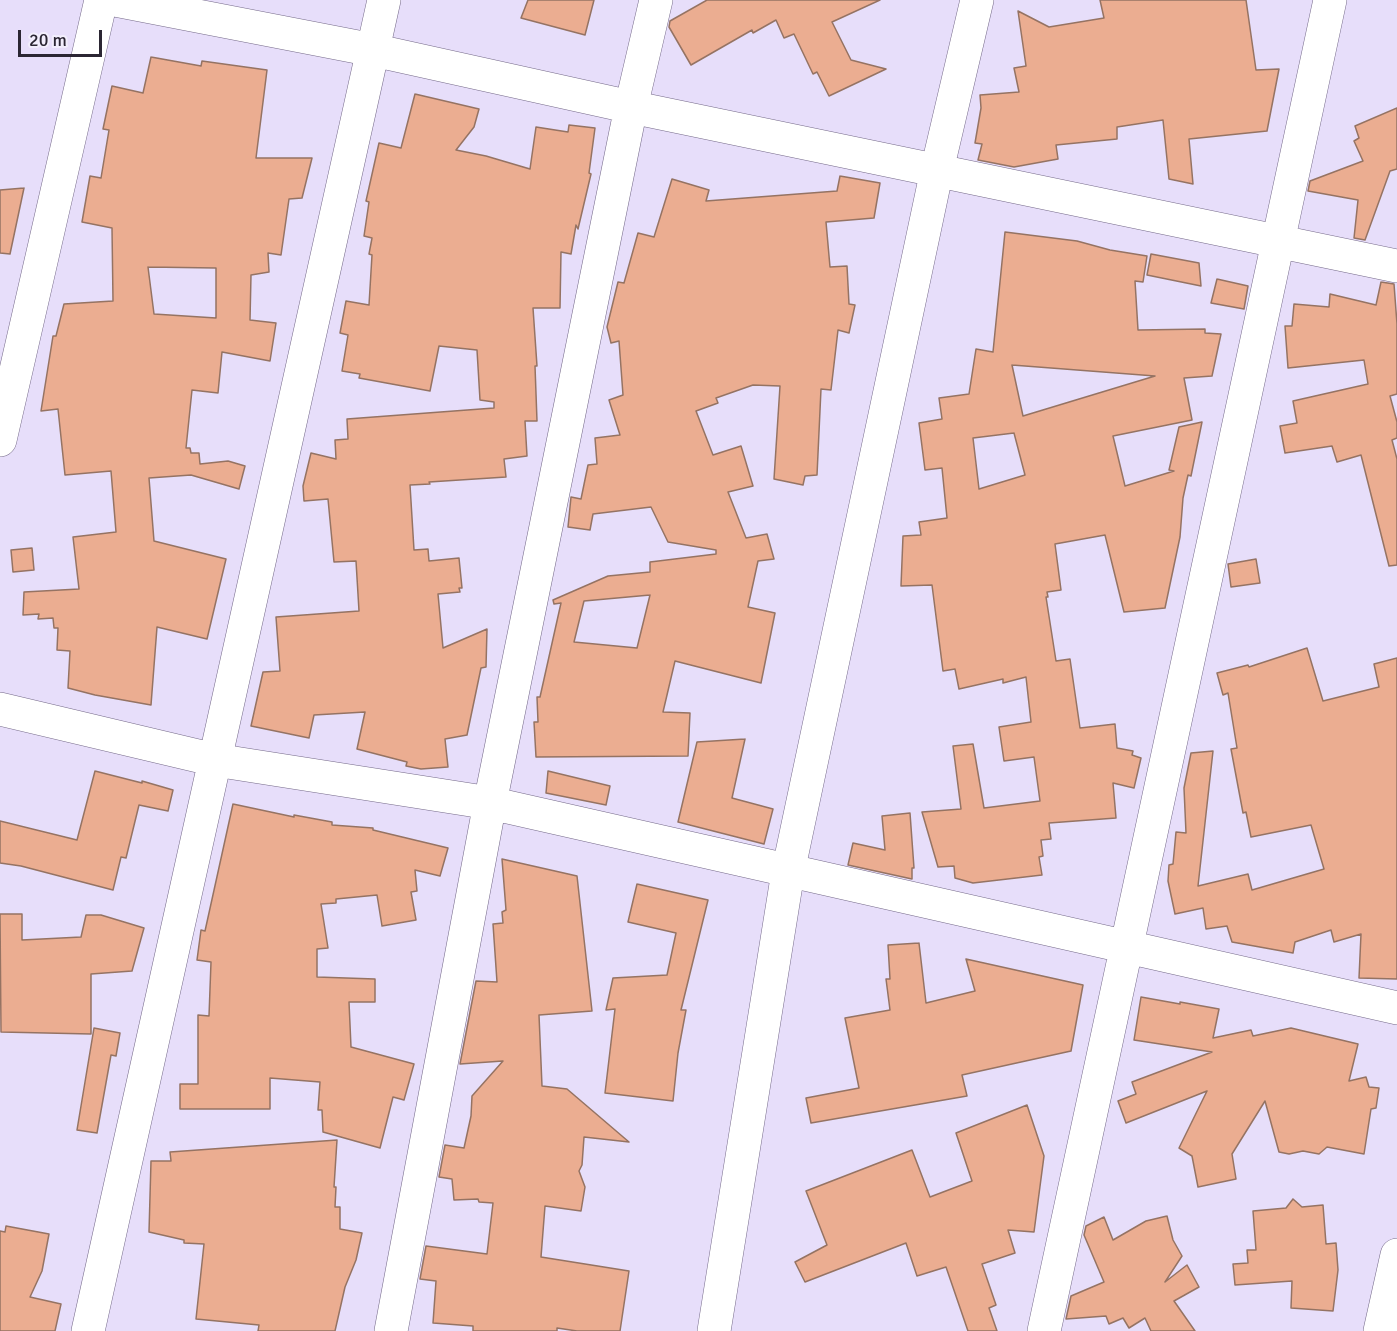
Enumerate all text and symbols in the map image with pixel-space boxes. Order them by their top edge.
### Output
scale bar [21,18,105,56]
text: 20 m [29,29,67,51]

